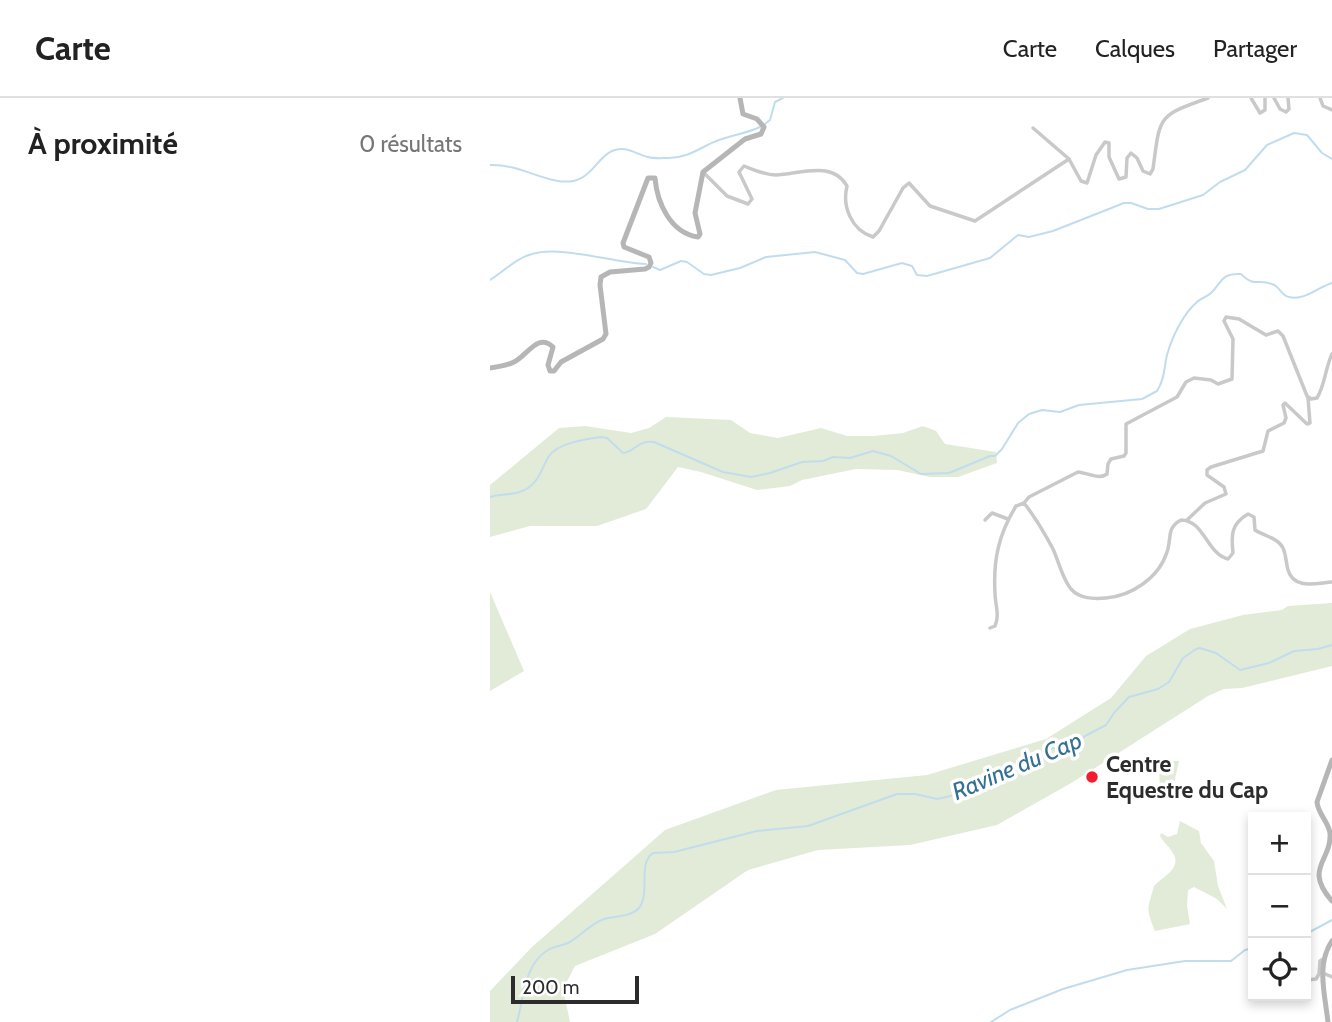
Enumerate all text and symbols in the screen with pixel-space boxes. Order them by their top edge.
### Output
text: Carte [35,28,111,68]
text: Carte [1003,34,1057,63]
text: Calques [1095,34,1175,63]
text: Partager [1213,34,1297,63]
text: À proximité [28,125,178,162]
text: 0 résultats [359,130,462,158]
water label: Ravine du Cap [947,725,1086,806]
place label: Centre Equestre du Cap [1106,750,1268,804]
marker: Centre Equestre du Cap [1084,769,1100,785]
map controls [1248,812,1311,1001]
button: + [1248,812,1311,875]
button: − [1248,875,1311,938]
button: locate [1248,938,1311,1001]
scale bar [511,973,639,1005]
text: 200 m [522,976,579,999]

